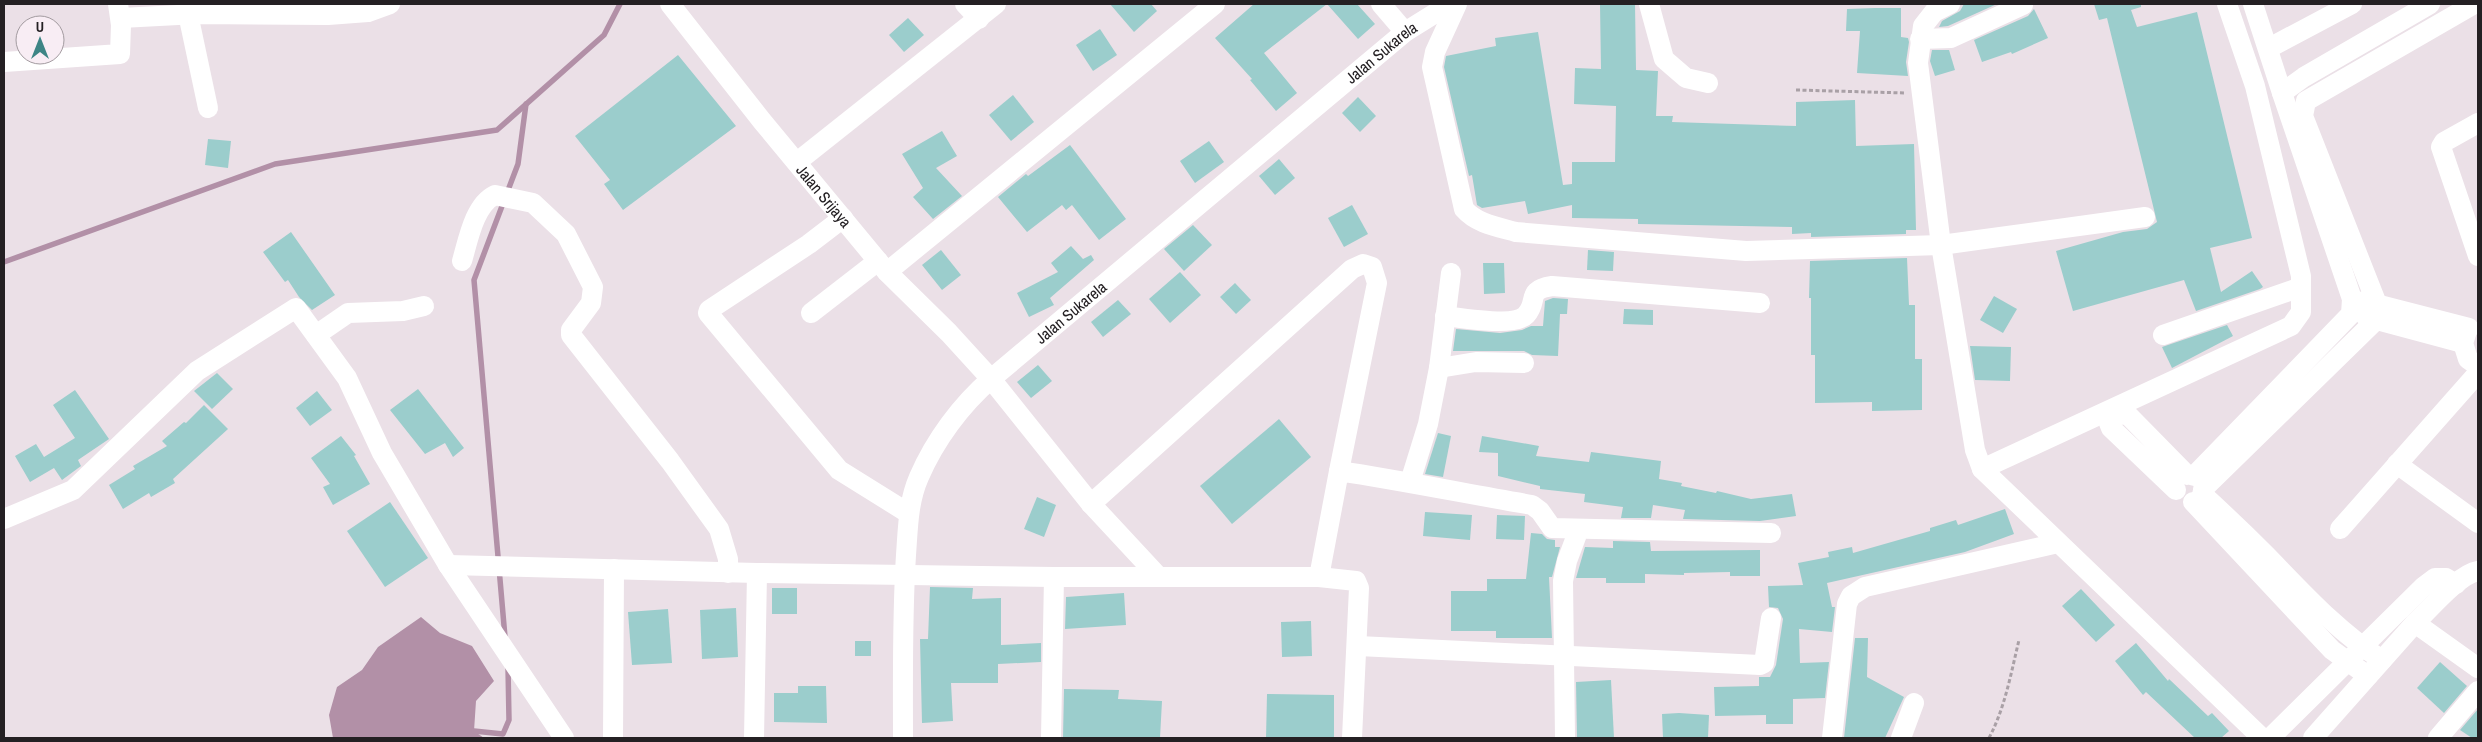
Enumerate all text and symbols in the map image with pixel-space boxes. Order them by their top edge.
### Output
north arrow [15,15,65,65]
street label: Jalan Sukarela [1341,16,1422,88]
text: U [36,18,44,36]
street label: Jalan Srijaya [791,160,857,233]
street label: Jalan Sukarela [1030,275,1112,349]

